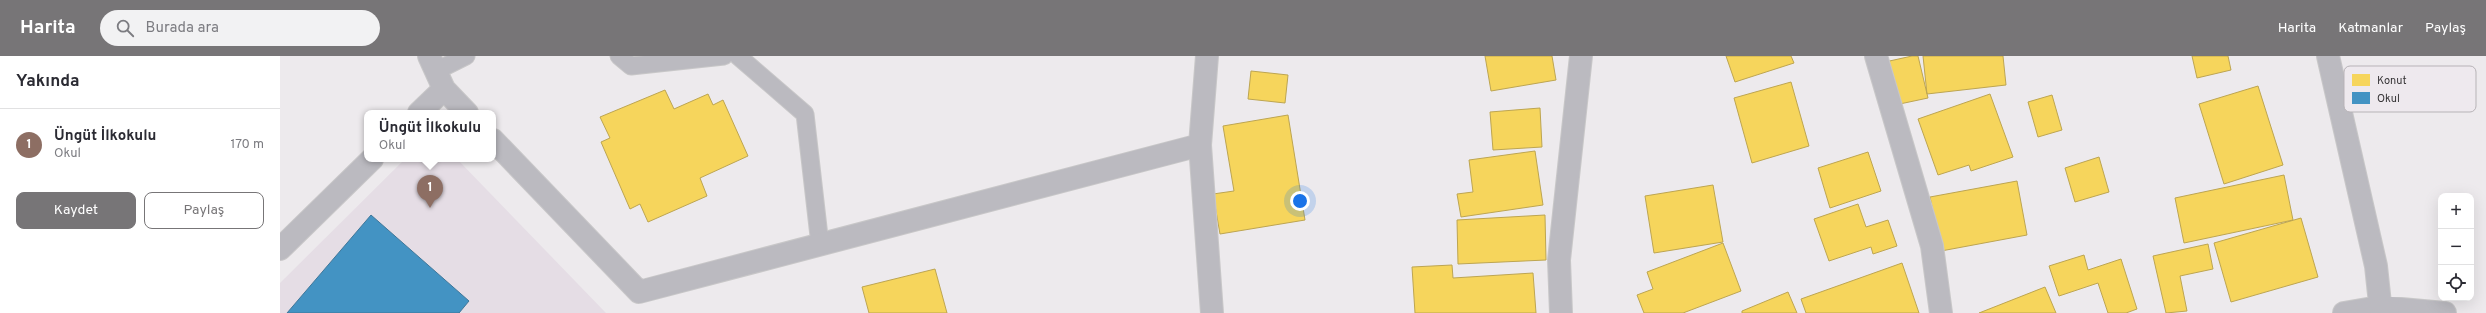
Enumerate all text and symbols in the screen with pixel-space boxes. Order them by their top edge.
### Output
search box [100,10,380,46]
text: Harita [20,16,76,40]
icon: search [114,17,136,39]
text: Burada ara [146,19,219,38]
text: Harita [2278,20,2316,37]
text: Katmanlar [2338,20,2403,37]
text: Paylaş [2425,20,2466,37]
legend [2344,66,2476,112]
text: Yakında [16,71,80,93]
text: Konut [2377,74,2407,88]
text: Okul [2377,92,2400,106]
popup [364,110,496,162]
text: Üngüt İlkokulu [379,119,481,138]
text: Üngüt İlkokulu [54,127,156,146]
text: 1 [26,137,32,153]
text: 170 m [230,137,264,153]
text: Okul [379,138,406,154]
text: Okul [54,146,81,162]
pin: 1 [417,175,443,208]
your location [1290,191,1310,211]
button: Kaydet [16,192,136,229]
button: Paylaş [144,192,264,229]
map controls [2438,193,2474,301]
button: + [2438,193,2474,229]
button: − [2438,229,2474,265]
button: locate [2438,265,2474,301]

